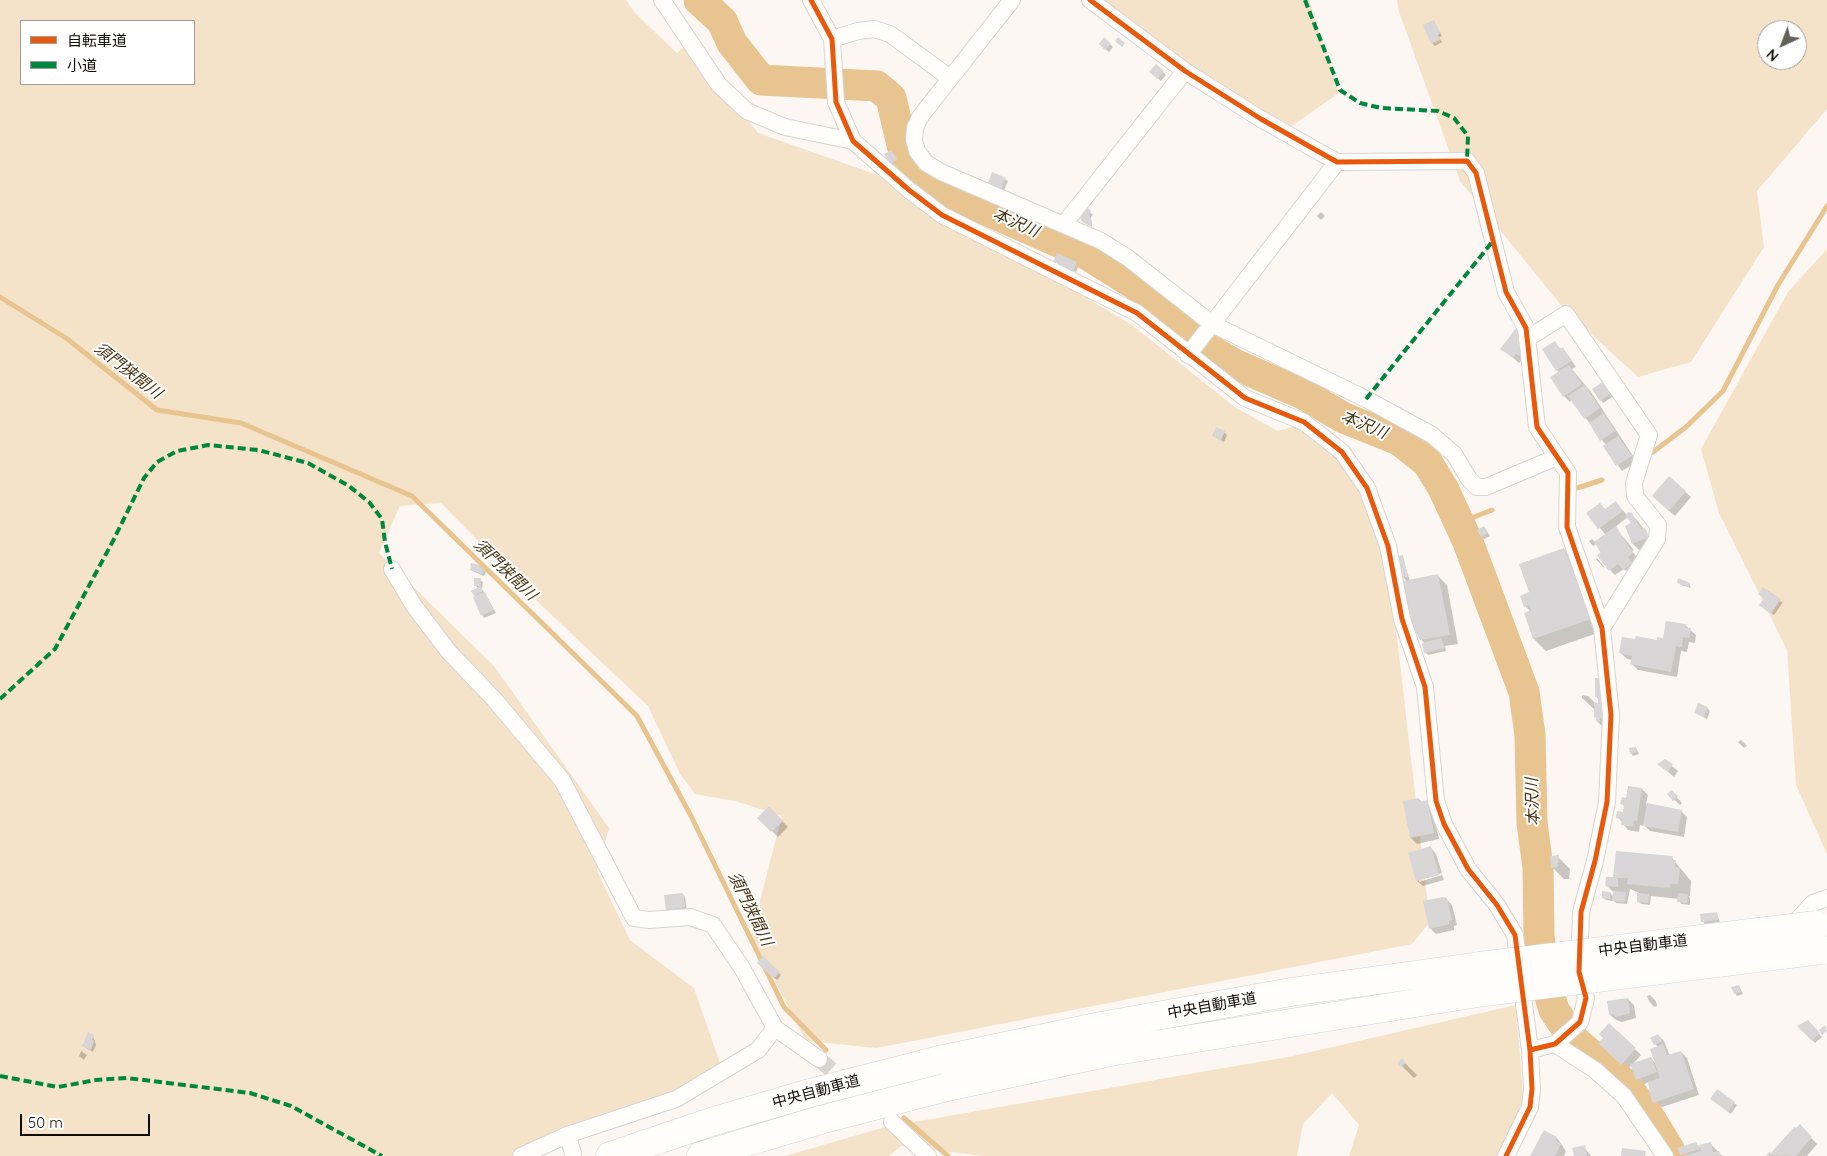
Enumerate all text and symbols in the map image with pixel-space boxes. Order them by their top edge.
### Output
legend [20,20,195,85]
north arrow [1757,20,1807,70]
text: 自転車道 [67,31,127,50]
text: N [1763,45,1782,65]
text: 小道 [67,56,97,75]
water label: 本沢川 [990,204,1042,242]
water label: 須門狭間川 [91,339,165,403]
water label: 本沢川 [1338,407,1390,443]
water label: 須門狭間川 [470,535,540,605]
water label: 本沢川 [1523,778,1543,826]
water label: 須門狭間川 [724,869,776,949]
street label: 中央自動車道 [1597,932,1689,960]
street label: 中央自動車道 [1166,989,1258,1023]
street label: 中央自動車道 [770,1072,862,1112]
scale bar [22,1104,152,1136]
text: 50 m [28,1113,63,1132]

